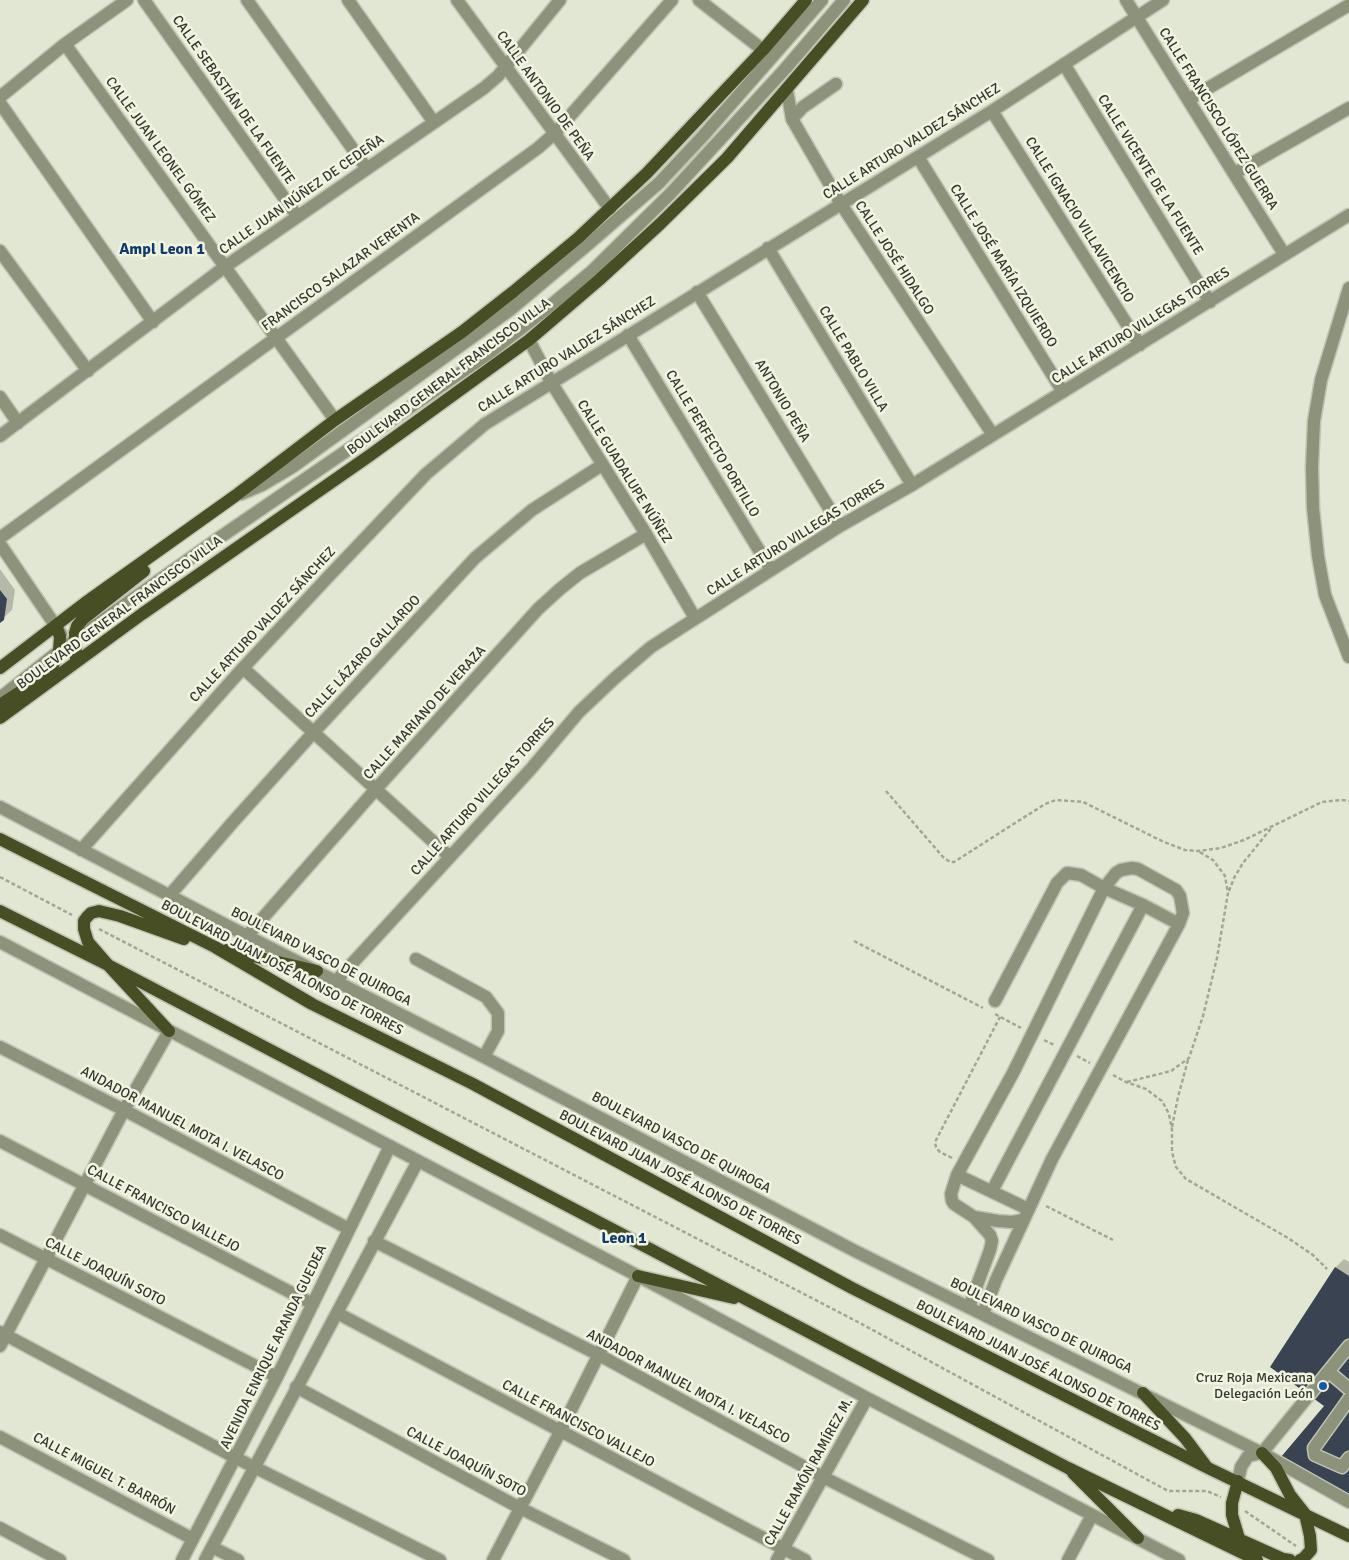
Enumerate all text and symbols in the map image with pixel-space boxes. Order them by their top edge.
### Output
street label: CALLE SEBASTIÁN DE LA FUENTE [168,12,298,188]
street label: CALLE FRANCISCO LÓPEZ GUERRA [1155,25,1281,213]
street label: CALLE ANTONIO DE PEÑA [492,28,598,164]
street label: CALLE JUAN LEONEL GÓMEZ [101,74,219,226]
street label: CALLE ARTURO VALDEZ SÁNCHEZ [820,80,1004,204]
street label: CALLE VICENTE DE LA FUENTE [1094,92,1206,258]
street label: CALLE JUAN NÚÑEZ DE CEDEÑA [216,131,388,259]
street label: CALLE IGNACIO VILLAVICENCIO [1021,134,1137,306]
street label: CALLE JOSÉ MARÍA IZQUIERDO [946,181,1060,351]
street label: CALLE JOSÉ HIDALGO [851,198,937,318]
street label: FRANCISCO SALAZAR VERENTA [259,209,423,335]
district label: Ampl Leon 1 [119,240,205,260]
street label: CALLE ARTURO VILLEGAS TORRES [1049,264,1233,388]
street label: CALLE ARTURO VALDEZ SÁNCHEZ [475,293,659,417]
street label: BOULEVARD GENERAL FRANCISCO VILLA [344,295,554,459]
street label: CALLE PABLO VILLA [815,303,891,415]
street label: ANTONIO PEÑA [751,357,813,445]
street label: CALLE PERFECTO PORTILLO [661,367,763,521]
street label: CALLE GUADALUPE NÚÑEZ [573,397,675,547]
street label: CALLE ARTURO VILLEGAS TORRES [704,476,888,600]
street label: BOULEVARD GENERAL FRANCISCO VILLA [14,533,226,693]
street label: CALLE ARTURO VALDEZ SÁNCHEZ [186,544,340,706]
street label: CALLE LÁZARO GALLARDO [302,592,424,722]
street label: CALLE MARIANO DE VERAZA [360,643,490,783]
street label: CALLE ARTURO VILLEGAS TORRES [408,715,558,879]
street label: BOULEVARD JUAN JOSÉ ALONSO DE TORRES [158,897,406,1039]
street label: BOULEVARD VASCO DE QUIROGA [228,904,414,1010]
street label: ANDADOR MANUEL MOTA I. VELASCO [77,1063,287,1185]
street label: BOULEVARD VASCO DE QUIROGA [589,1089,773,1197]
street label: BOULEVARD JUAN JOSÉ ALONSO DE TORRES [556,1107,804,1249]
street label: CALLE FRANCISCO VALLEJO [84,1162,242,1256]
district label: Leon 1 [601,1229,647,1249]
street label: CALLE JOAQUÍN SOTO [42,1234,168,1310]
street label: AVENIDA ENRIQUE ARANDA GUEDEA [217,1242,331,1452]
street label: BOULEVARD VASCO DE QUIROGA [947,1275,1135,1377]
street label: BOULEVARD JUAN JOSÉ ALONSO DE TORRES [913,1297,1163,1435]
street label: ANDADOR MANUEL MOTA I. VELASCO [583,1326,793,1448]
place label: Cruz Roja Mexicana Delegación León [1196,1370,1313,1402]
street label: CALLE FRANCISCO VALLEJO [499,1377,657,1471]
marker: Cruz Roja Mexicana Delegación León [1317,1380,1329,1392]
street label: CALLE RAMÓN RAMÍREZ M. [761,1395,857,1549]
street label: CALLE JOAQUÍN SOTO [403,1423,529,1501]
street label: CALLE MIGUEL T. BARRÓN [30,1429,178,1519]

